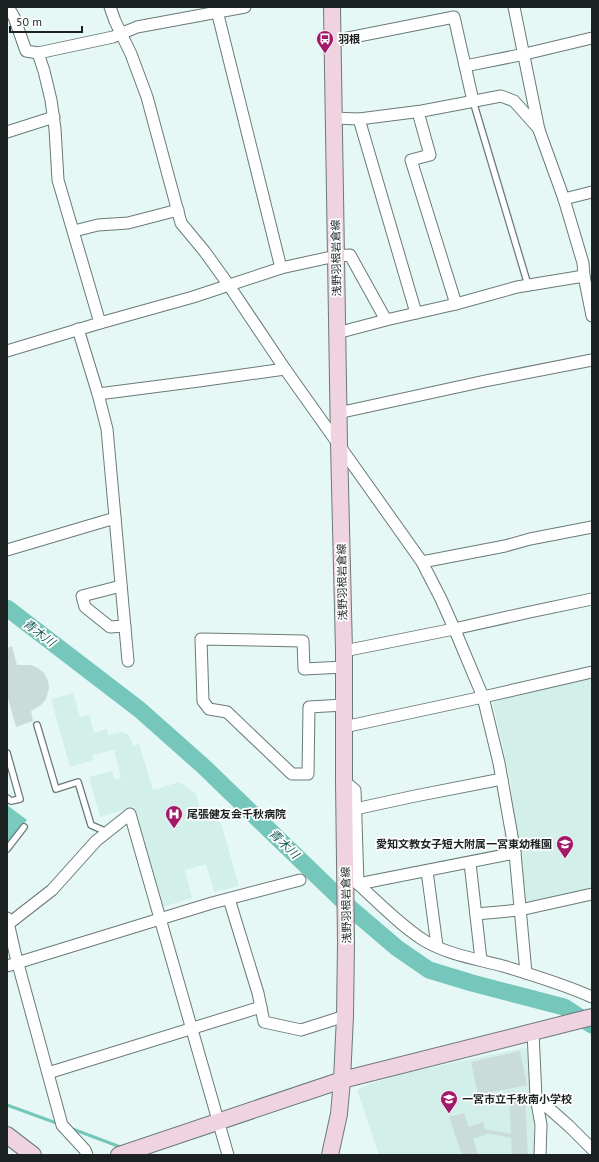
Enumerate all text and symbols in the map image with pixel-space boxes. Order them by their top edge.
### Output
scale bar [10,8,82,34]
text: 50 m [16,14,42,29]
bus stop icon: 羽根 [315,29,335,54]
place label: 羽根 [338,32,360,46]
street label: 浅野羽根岩倉線 [328,219,344,297]
street label: 浅野羽根岩倉線 [334,543,350,621]
water label: 青木川 [20,616,60,651]
hospital icon: 尾張健友会千秋病院 [164,804,184,829]
place label: 尾張健友会千秋病院 [187,807,286,821]
water label: 青木川 [266,826,304,863]
school or university icon: 愛知文教女子短大附属一宮東幼稚園 [555,834,575,859]
place label: 愛知文教女子短大附属一宮東幼稚園 [376,837,552,851]
street label: 浅野羽根岩倉線 [338,866,354,944]
school or university icon: 一宮市立千秋南小学校 [439,1089,459,1114]
place label: 一宮市立千秋南小学校 [462,1092,572,1106]

